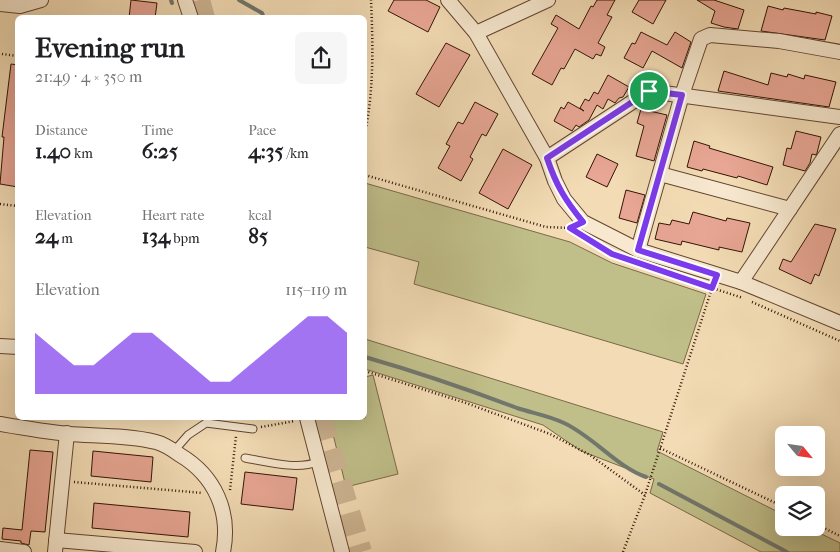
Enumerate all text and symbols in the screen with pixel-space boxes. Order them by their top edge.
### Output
text: Evening run [35,31,185,64]
button: share [295,32,347,84]
text: 21:49 · 4 × 350 m [35,67,142,86]
pin [628,70,670,112]
icon: arrive [635,77,663,105]
text: Distance [35,122,88,139]
text: Time [142,122,173,139]
text: Pace [248,122,276,139]
text: 1.40 [35,139,71,163]
text: 6:25 [142,139,178,163]
text: 4:35 [248,139,284,163]
text: km [71,145,93,162]
text: /km [284,145,309,162]
text: Elevation [35,207,92,224]
text: Heart rate [142,207,204,224]
text: kcal [248,207,272,224]
text: 24 [35,224,58,248]
text: 134 [142,224,170,248]
text: 85 [248,224,268,248]
text: m [58,230,73,247]
text: bpm [170,230,200,247]
text: Elevation [35,280,100,299]
text: 115–119 m [285,280,347,299]
north arrow [775,426,825,476]
map controls [775,426,825,536]
button: layers [775,486,825,536]

